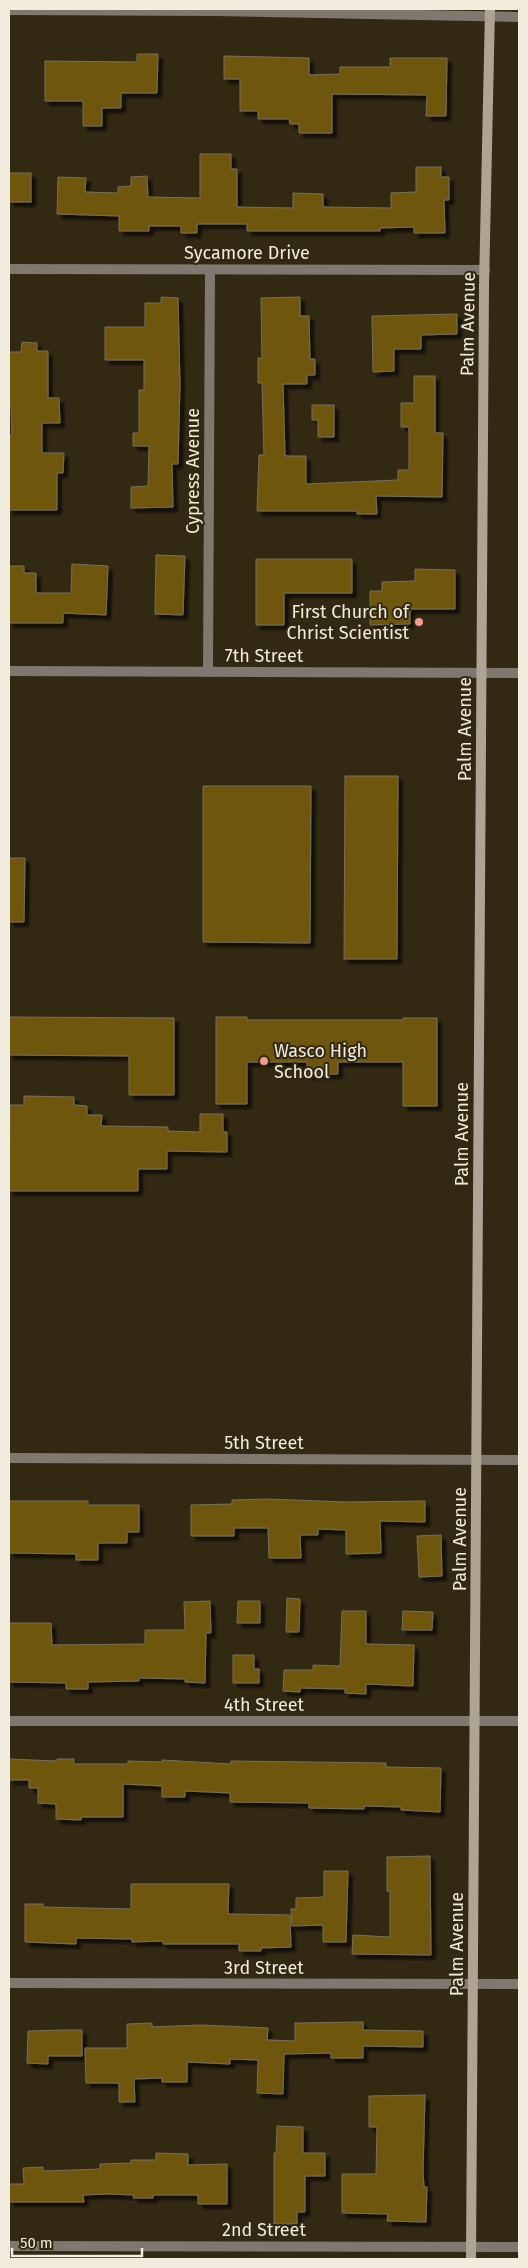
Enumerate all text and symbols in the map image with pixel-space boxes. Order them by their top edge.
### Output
street label: Sycamore Drive [184,242,310,264]
street label: Palm Avenue [456,272,480,376]
street label: Cypress Avenue [182,408,204,534]
place label: First Church of Christ Scientist [287,601,411,644]
marker: First Church of Christ Scientist [413,616,425,628]
street label: 7th Street [225,645,304,667]
street label: Palm Avenue [454,677,476,781]
place label: Wasco High School [274,1040,367,1083]
marker: Wasco High School [258,1055,270,1067]
street label: Palm Avenue [451,1082,473,1186]
street label: 5th Street [224,1432,304,1454]
street label: Palm Avenue [449,1487,471,1591]
street label: 4th Street [224,1694,305,1716]
street label: Palm Avenue [446,1892,468,1996]
street label: 3rd Street [224,1957,304,1979]
street label: 2nd Street [222,2219,306,2241]
scale bar [12,2226,142,2258]
text: 50 m [20,2234,53,2252]

